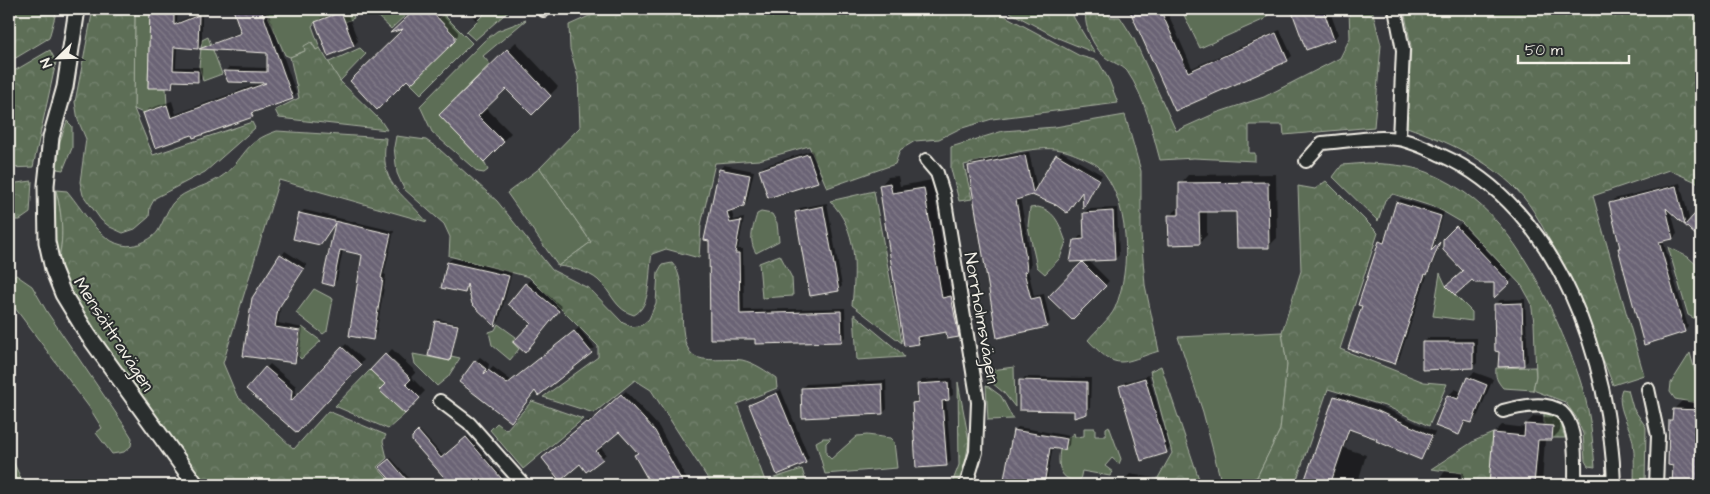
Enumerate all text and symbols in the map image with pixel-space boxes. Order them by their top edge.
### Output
north arrow [32,32,82,82]
scale bar [1518,32,1629,64]
text: 50 m [1525,40,1563,61]
text: N [36,55,58,71]
street label: Norrholmsvägen [957,251,1005,386]
street label: Mensättravägen [66,272,160,397]

